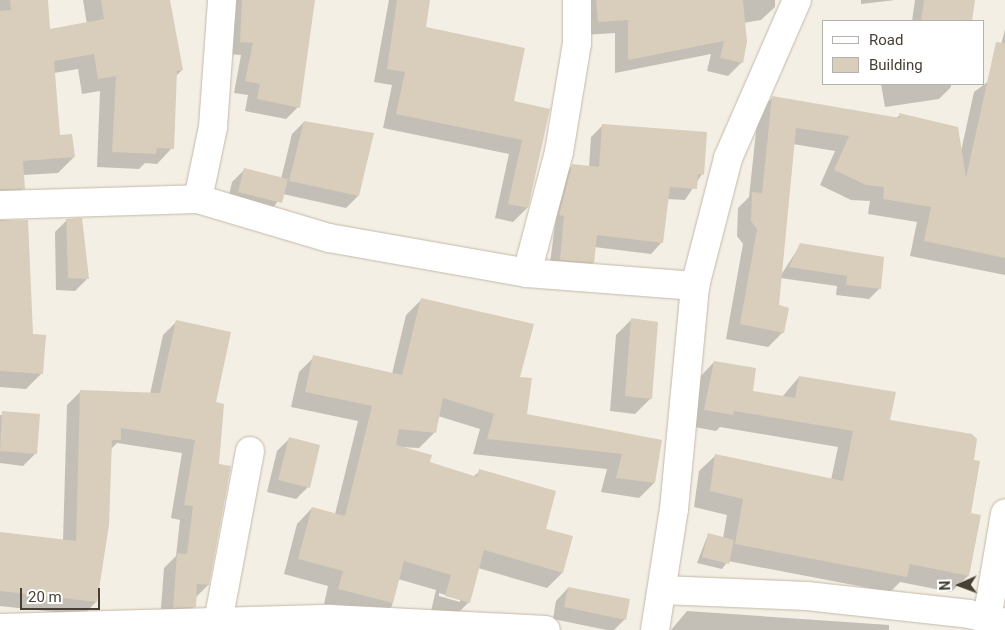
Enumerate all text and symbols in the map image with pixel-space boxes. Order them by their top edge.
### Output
legend [822,20,985,85]
text: Road [869,31,903,49]
text: Building [869,56,923,74]
north arrow [935,560,985,610]
scale bar [22,578,102,610]
text: N [937,580,953,591]
text: 20 m [28,588,62,606]

